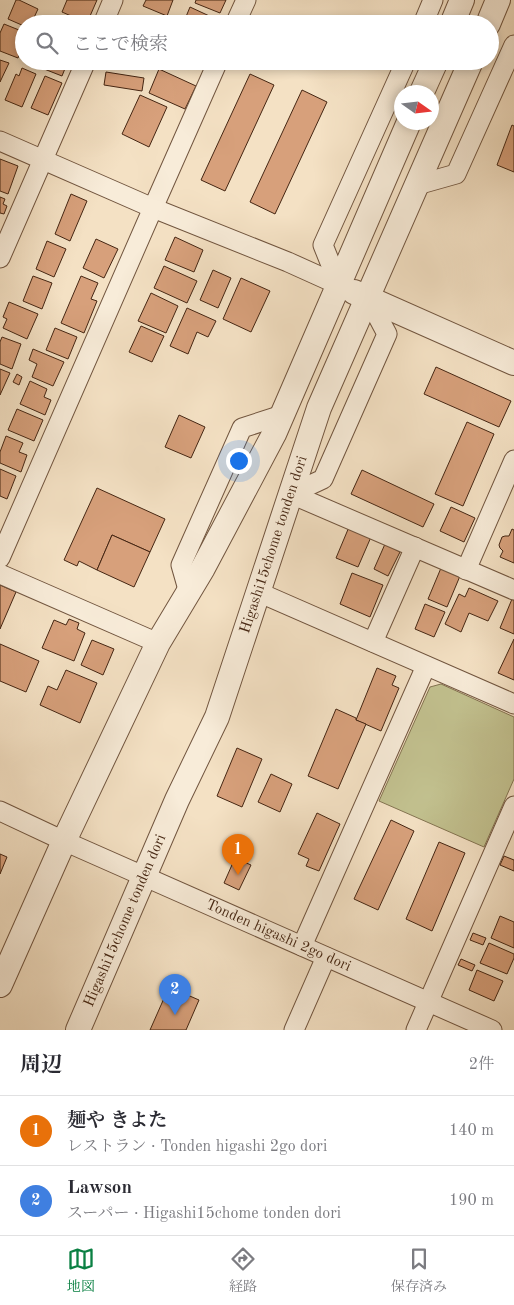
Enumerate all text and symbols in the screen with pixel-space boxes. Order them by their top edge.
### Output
search box [15,15,499,70]
icon: search [33,29,61,57]
text: ここで検索 [73,36,168,55]
north arrow [394,85,439,130]
your location [226,448,252,474]
street label: Higashi15chome tonden dori [238,454,310,635]
street label: Higashi15chome tonden dori [81,832,169,1009]
pin: 1 [222,834,254,875]
street label: Tonden higashi 2go dori [203,897,353,974]
pin: 2 [159,974,191,1015]
text: 周辺 [20,1055,62,1076]
text: 2件 [469,1057,494,1073]
text: 麺や きよた [67,1112,167,1131]
text: 1 [31,1123,41,1139]
text: 140 m [449,1123,494,1139]
text: レストラン · Tonden higashi 2go dori [67,1139,327,1155]
text: Lawson [67,1179,132,1198]
text: 2 [31,1193,41,1209]
text: 190 m [449,1193,494,1209]
text: スーパー · Higashi15chome tonden dori [67,1206,341,1222]
tab: 地図 [67,1245,95,1296]
tab: 経路 [229,1245,257,1296]
tab: 保存済み [391,1245,447,1296]

